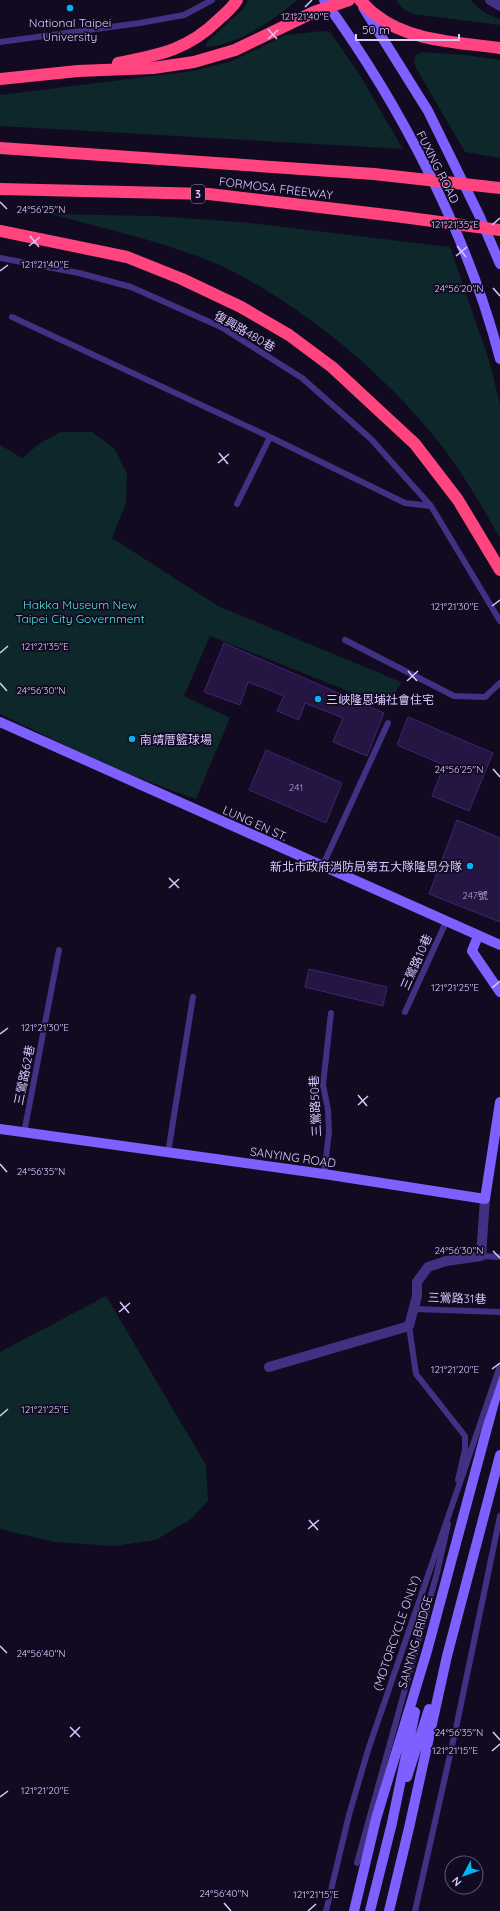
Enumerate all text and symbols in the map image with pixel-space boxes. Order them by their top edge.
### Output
marker: National Taipei University [65,3,75,13]
text: 121°21'40"E [281,10,329,23]
place label: National Taipei University [29,15,111,44]
scale bar [356,16,459,42]
text: 50 m [362,22,390,37]
street label: FUXING ROAD [413,128,463,206]
street label: FORMOSA FREEWAY [218,174,334,202]
road number: 3 [191,185,205,203]
text: 24°56'25"N [17,203,65,216]
text: 121°21'35"E [431,218,479,231]
text: 121°21'40"E [21,258,69,271]
text: 24°56'20"N [434,282,484,295]
street label: 復興路480巷 [212,308,278,354]
park label: Hakka Museum New Taipei City Government [15,597,145,626]
text: 121°21'30"E [431,600,479,613]
text: 121°21'35"E [21,640,69,653]
text: 24°56'30"N [16,684,66,697]
place label: 三峽隆恩埔社會住宅 [326,692,434,707]
marker: 三峽隆恩埔社會住宅 [313,694,323,704]
place label: 南靖厝籃球場 [140,732,212,747]
marker: 南靖厝籃球場 [127,734,137,744]
text: 24°56'25"N [435,763,483,776]
house number: 241 [289,781,303,794]
street label: LUNG EN ST. [220,802,290,844]
place label: 新北市政府消防局第五大隊隆恩分隊 [270,859,462,874]
marker: 新北市政府消防局第五大隊隆恩分隊 [465,861,475,871]
house number: 247號 [462,889,488,902]
street label: 三鶯路10巷 [397,932,435,992]
text: 121°21'25"E [431,981,479,994]
text: 121°21'30"E [21,1021,69,1034]
street label: 三鶯路62巷 [11,1044,37,1106]
street label: 三鶯路50巷 [306,1075,324,1137]
street label: SANYING ROAD [249,1144,337,1171]
text: 24°56'35"N [17,1165,65,1178]
text: 24°56'30"N [434,1244,484,1257]
street label: 三鶯路31巷 [427,1289,487,1307]
text: 121°21'20"E [431,1363,480,1376]
text: 121°21'25"E [21,1403,69,1416]
street label: (MOTORCYCLE ONLY) [369,1573,423,1693]
street label: SANYING BRIDGE [395,1594,435,1690]
text: 24°56'40"N [16,1647,66,1660]
text: 24°56'35"N [435,1726,483,1739]
text: 121°21'15"E [432,1744,478,1757]
text: 121°21'20"E [21,1784,70,1797]
north arrow [444,1855,484,1895]
text: N [449,1874,464,1889]
text: 24°56'40"N [199,1887,249,1900]
text: 121°21'15"E [293,1888,339,1901]

